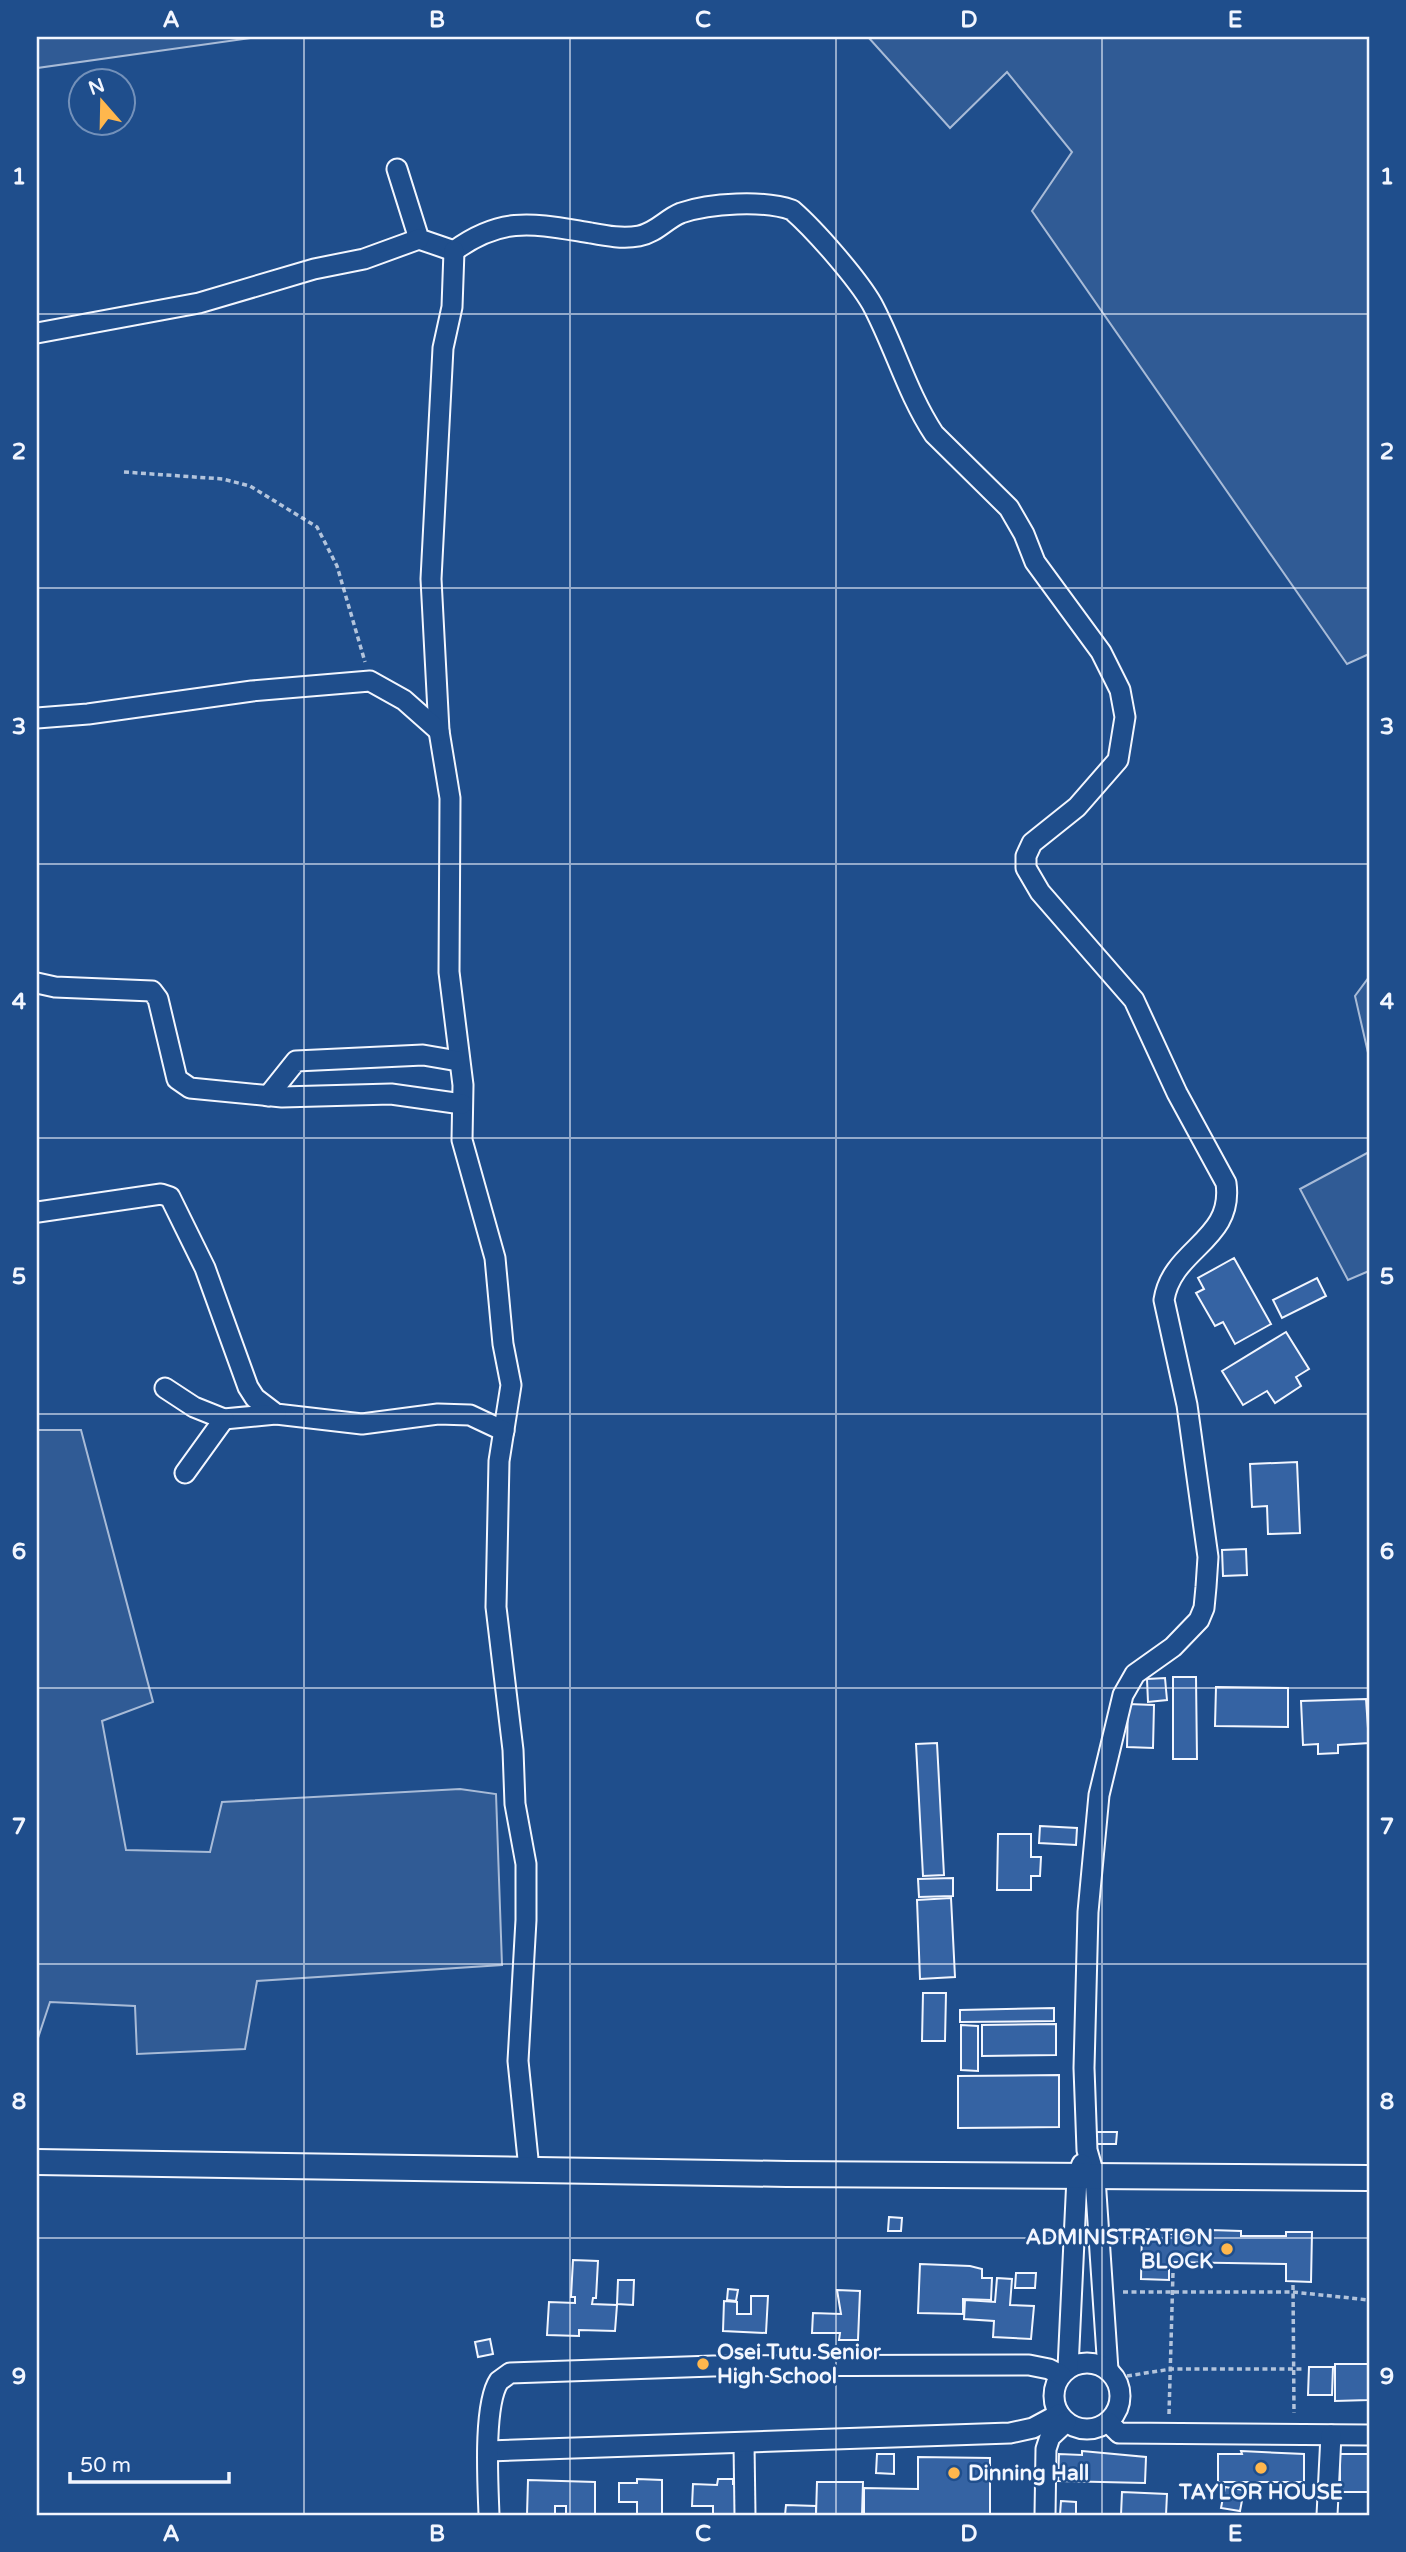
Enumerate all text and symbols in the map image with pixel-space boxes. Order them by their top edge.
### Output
text: A [162,6,180,34]
text: B [429,6,445,34]
text: C [695,6,711,34]
text: D [960,6,978,34]
text: E [1228,6,1242,34]
north arrow [66,66,136,136]
text: N [86,74,107,100]
text: 1 [12,163,26,191]
text: 1 [1380,163,1394,191]
text: 2 [12,438,26,466]
text: 2 [1380,438,1394,466]
text: 3 [12,713,26,741]
text: 3 [1380,713,1394,741]
text: 4 [12,988,27,1016]
text: 4 [1380,988,1395,1016]
text: 5 [12,1263,26,1291]
text: 5 [1380,1263,1394,1291]
text: 6 [12,1538,26,1566]
text: 6 [1380,1538,1394,1566]
text: 7 [12,1813,26,1841]
text: 7 [1380,1813,1394,1841]
text: 8 [12,2088,26,2116]
text: 8 [1380,2088,1394,2116]
place label: ADMINISTRATION BLOCK [1025,2225,1213,2274]
marker: ADMINISTRATION BLOCK [1219,2241,1235,2257]
place label: Osei Tutu Senior High School [717,2340,882,2389]
marker: Osei Tutu Senior High School [695,2356,711,2372]
text: 9 [12,2363,26,2391]
text: 9 [1380,2363,1394,2391]
scale bar [70,2440,229,2484]
text: 50 m [80,2453,131,2478]
marker: TAYLOR HOUSE [1253,2460,1269,2476]
place label: Dinning Hall [968,2461,1089,2486]
marker: Dinning Hall [946,2465,962,2481]
place label: TAYLOR HOUSE [1178,2480,1343,2505]
text: A [162,2520,180,2548]
text: B [429,2520,445,2548]
text: C [695,2520,711,2548]
text: D [960,2520,978,2548]
text: E [1228,2520,1242,2548]

